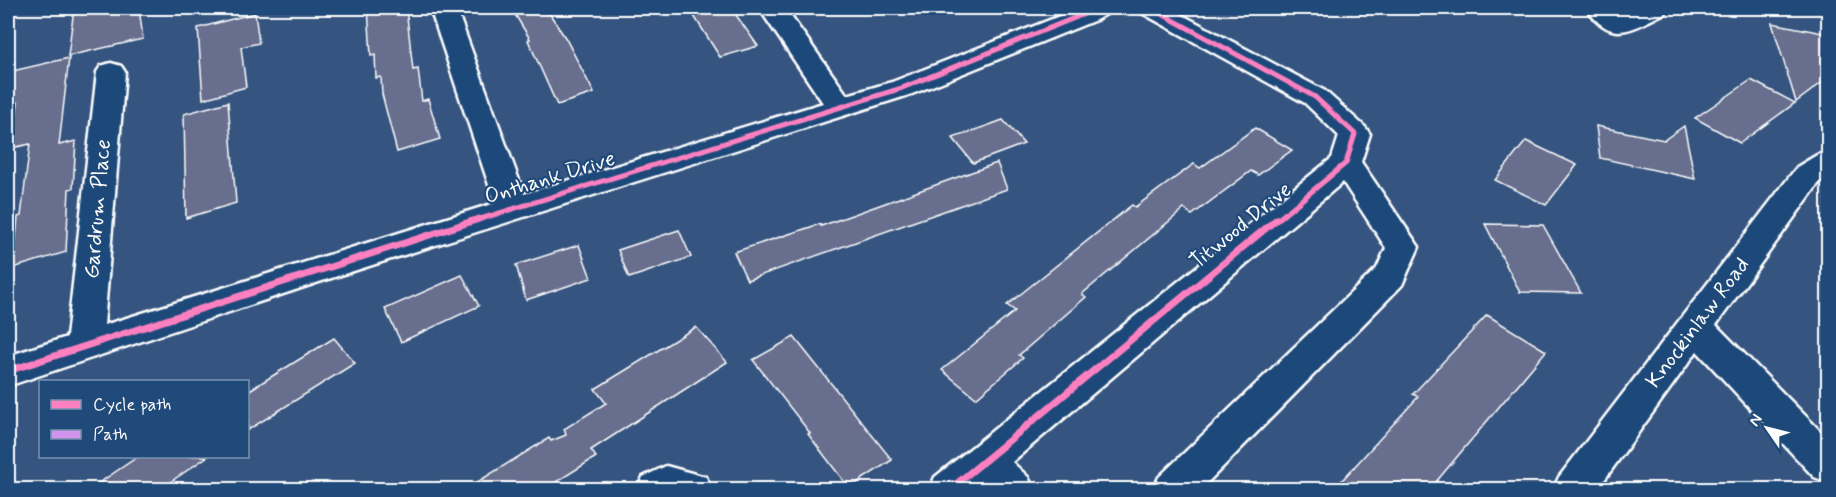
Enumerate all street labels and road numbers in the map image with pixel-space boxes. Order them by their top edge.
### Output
street label: Gardrum Place [78,138,118,280]
street label: Onthank Drive [481,145,619,211]
street label: Titwood Drive [1184,176,1298,276]
street label: Knockinlaw Road [1640,252,1756,394]

